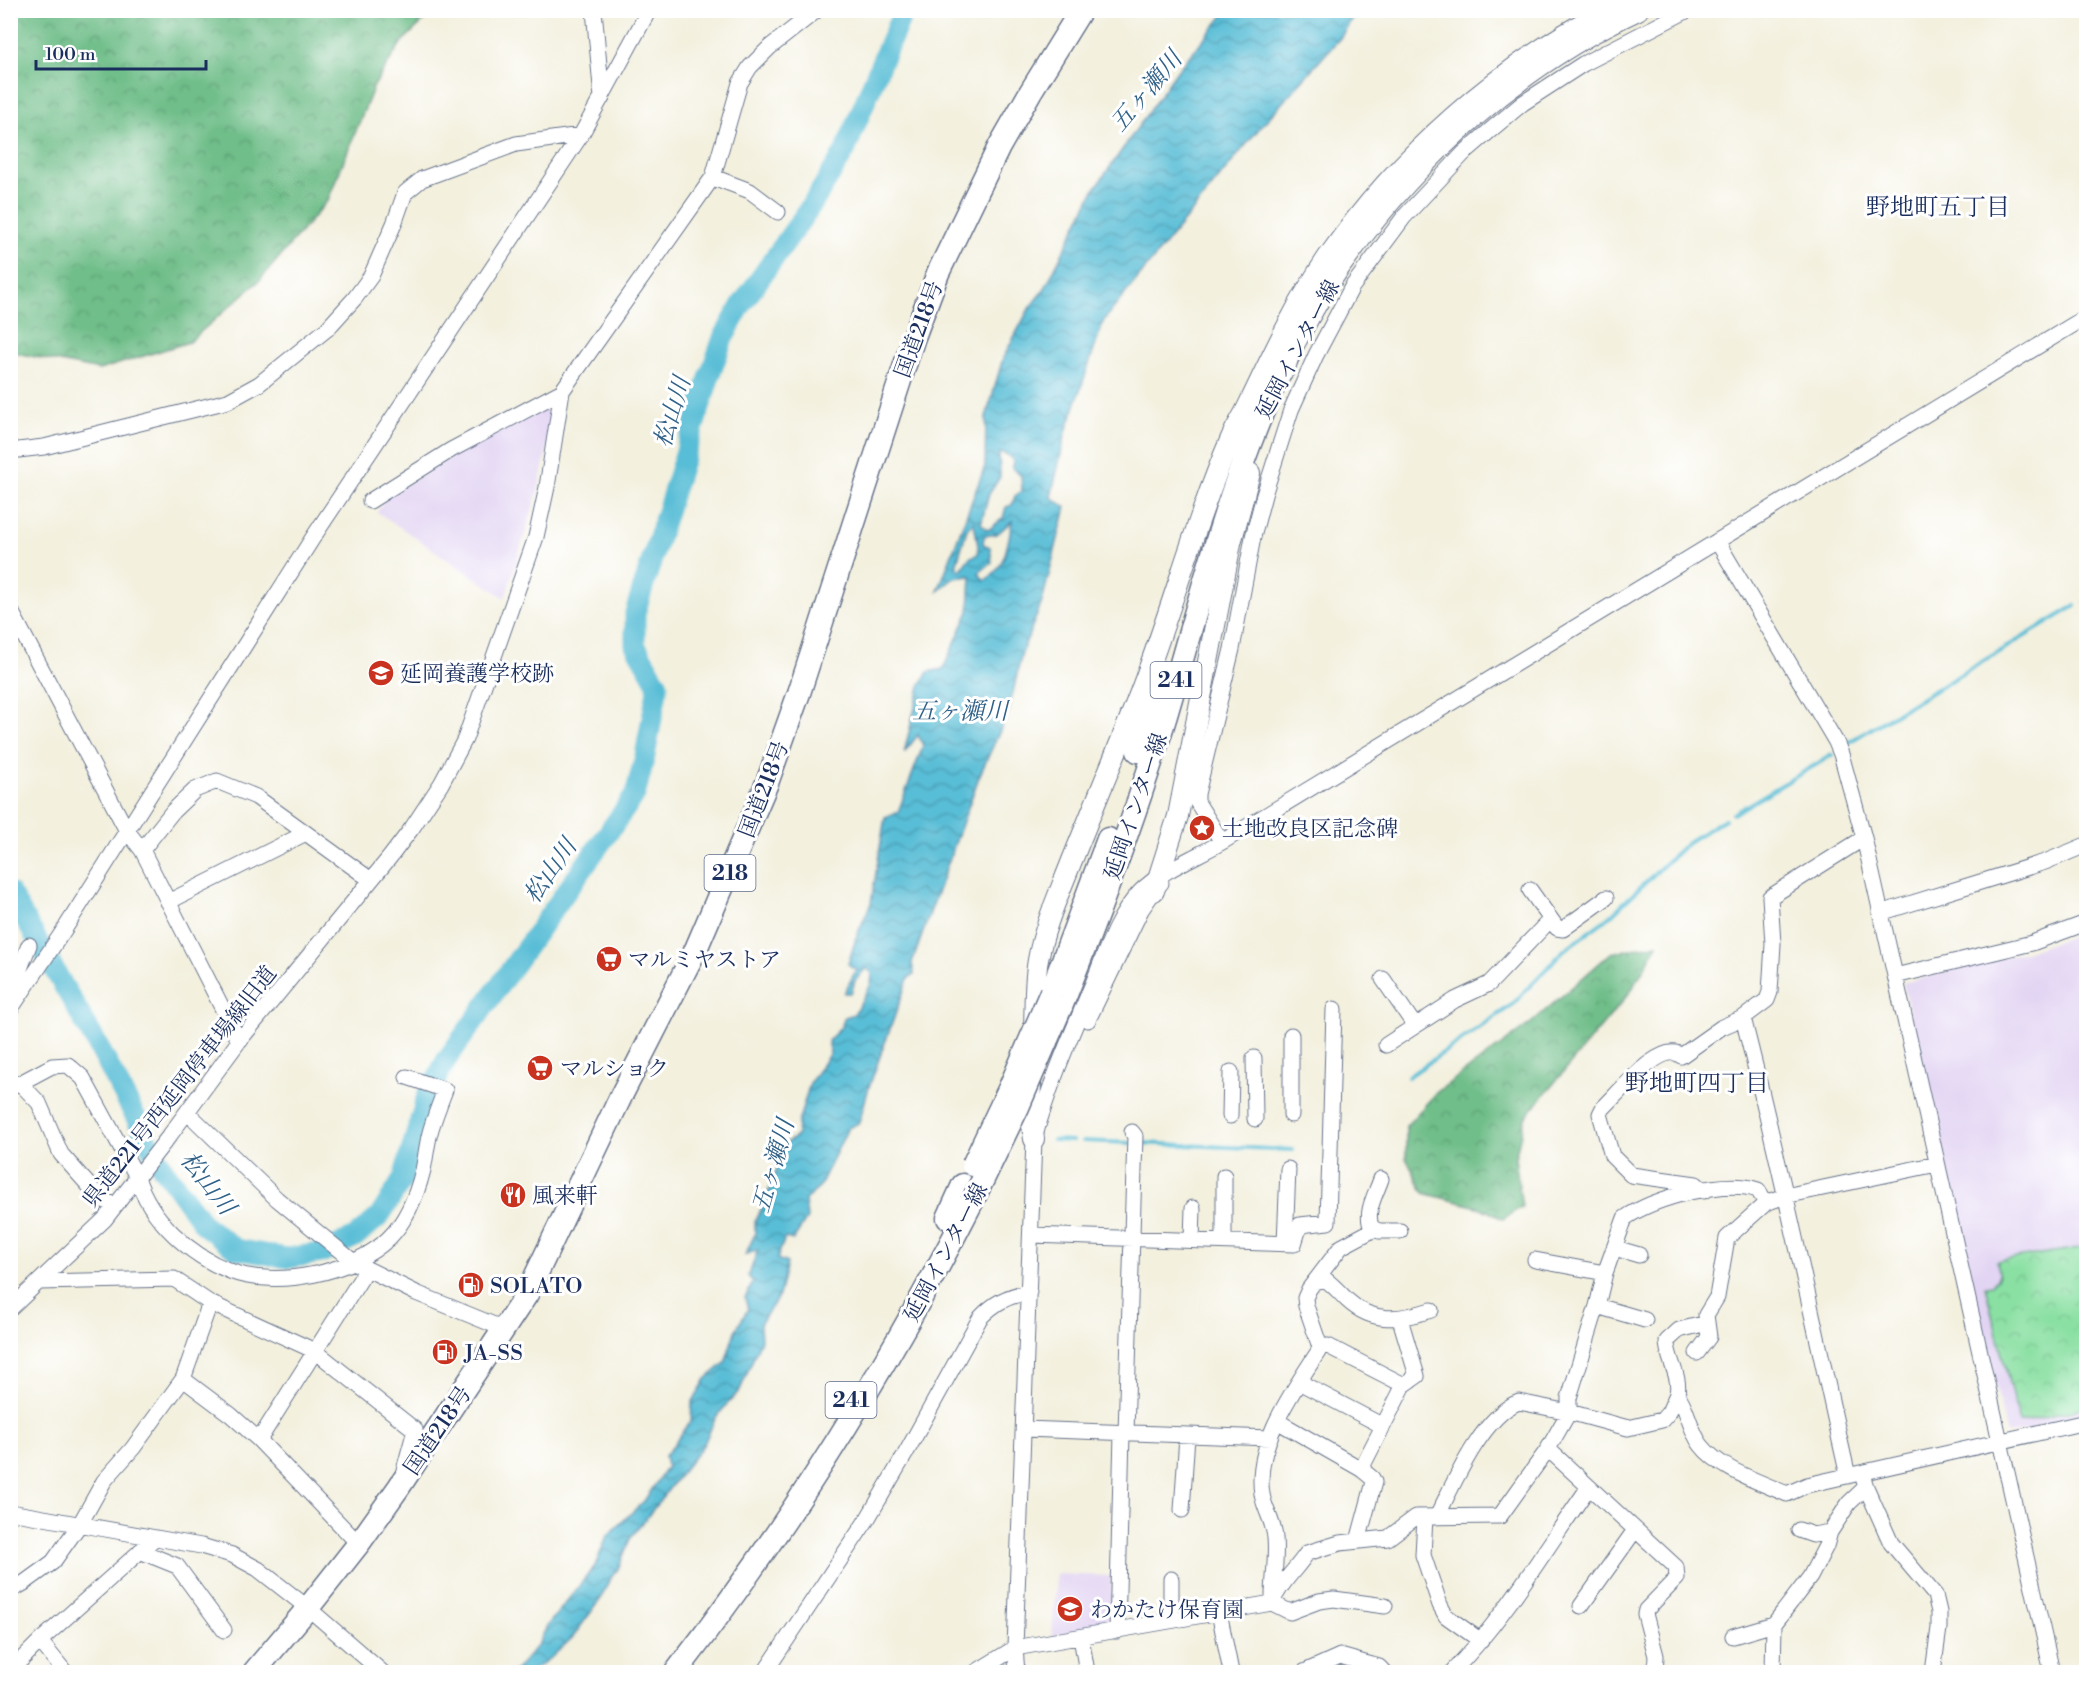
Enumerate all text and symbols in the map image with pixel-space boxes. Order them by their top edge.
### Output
scale bar [36,33,206,71]
text: 100 m [45,43,96,66]
water label: 五ヶ瀬川 [1104,43,1191,138]
district label: 野地町五丁目 [1866,193,2010,223]
street label: 延岡インター線 [1250,276,1346,424]
street label: 国道218号 [889,277,949,382]
water label: 松山川 [648,371,699,451]
school or university icon: 延岡養護学校跡 [366,658,396,688]
place label: 延岡養護学校跡 [400,661,554,688]
road number: 241 [1150,662,1202,698]
water label: 五ヶ瀬川 [912,697,1011,727]
street label: 延岡インター線 [1099,730,1174,883]
street label: 国道218号 [734,737,795,842]
place icon: 土地改良区記念碑 [1187,813,1217,843]
place label: 土地改良区記念碑 [1222,816,1398,843]
water label: 松山川 [518,831,585,910]
road number: 218 [704,855,756,891]
supermarket icon: マルミヤストア [594,944,624,974]
place label: マルミヤストア [628,947,781,974]
street label: 県道221号西延岡停車場線旧道 [78,961,283,1213]
supermarket icon: マルショク [525,1053,555,1083]
place label: マルショク [560,1056,669,1083]
district label: 野地町四丁目 [1625,1069,1769,1099]
water label: 五ヶ瀬川 [746,1113,802,1217]
water label: 松山川 [173,1146,243,1224]
street label: 延岡インター線 [898,1179,994,1327]
restaurant icon: 風来軒 [498,1180,528,1210]
place label: 風来軒 [532,1183,598,1210]
fuel station icon: SOLATO [456,1270,486,1300]
place label: SOLATO [490,1273,582,1300]
fuel station icon: JA-SS [430,1337,460,1367]
place label: JA-SS [463,1340,523,1367]
street label: 国道218号 [399,1381,478,1480]
road number: 241 [826,1382,876,1418]
school or university icon: わかたけ保育園 [1055,1594,1085,1624]
place label: わかたけ保育園 [1090,1597,1244,1624]

